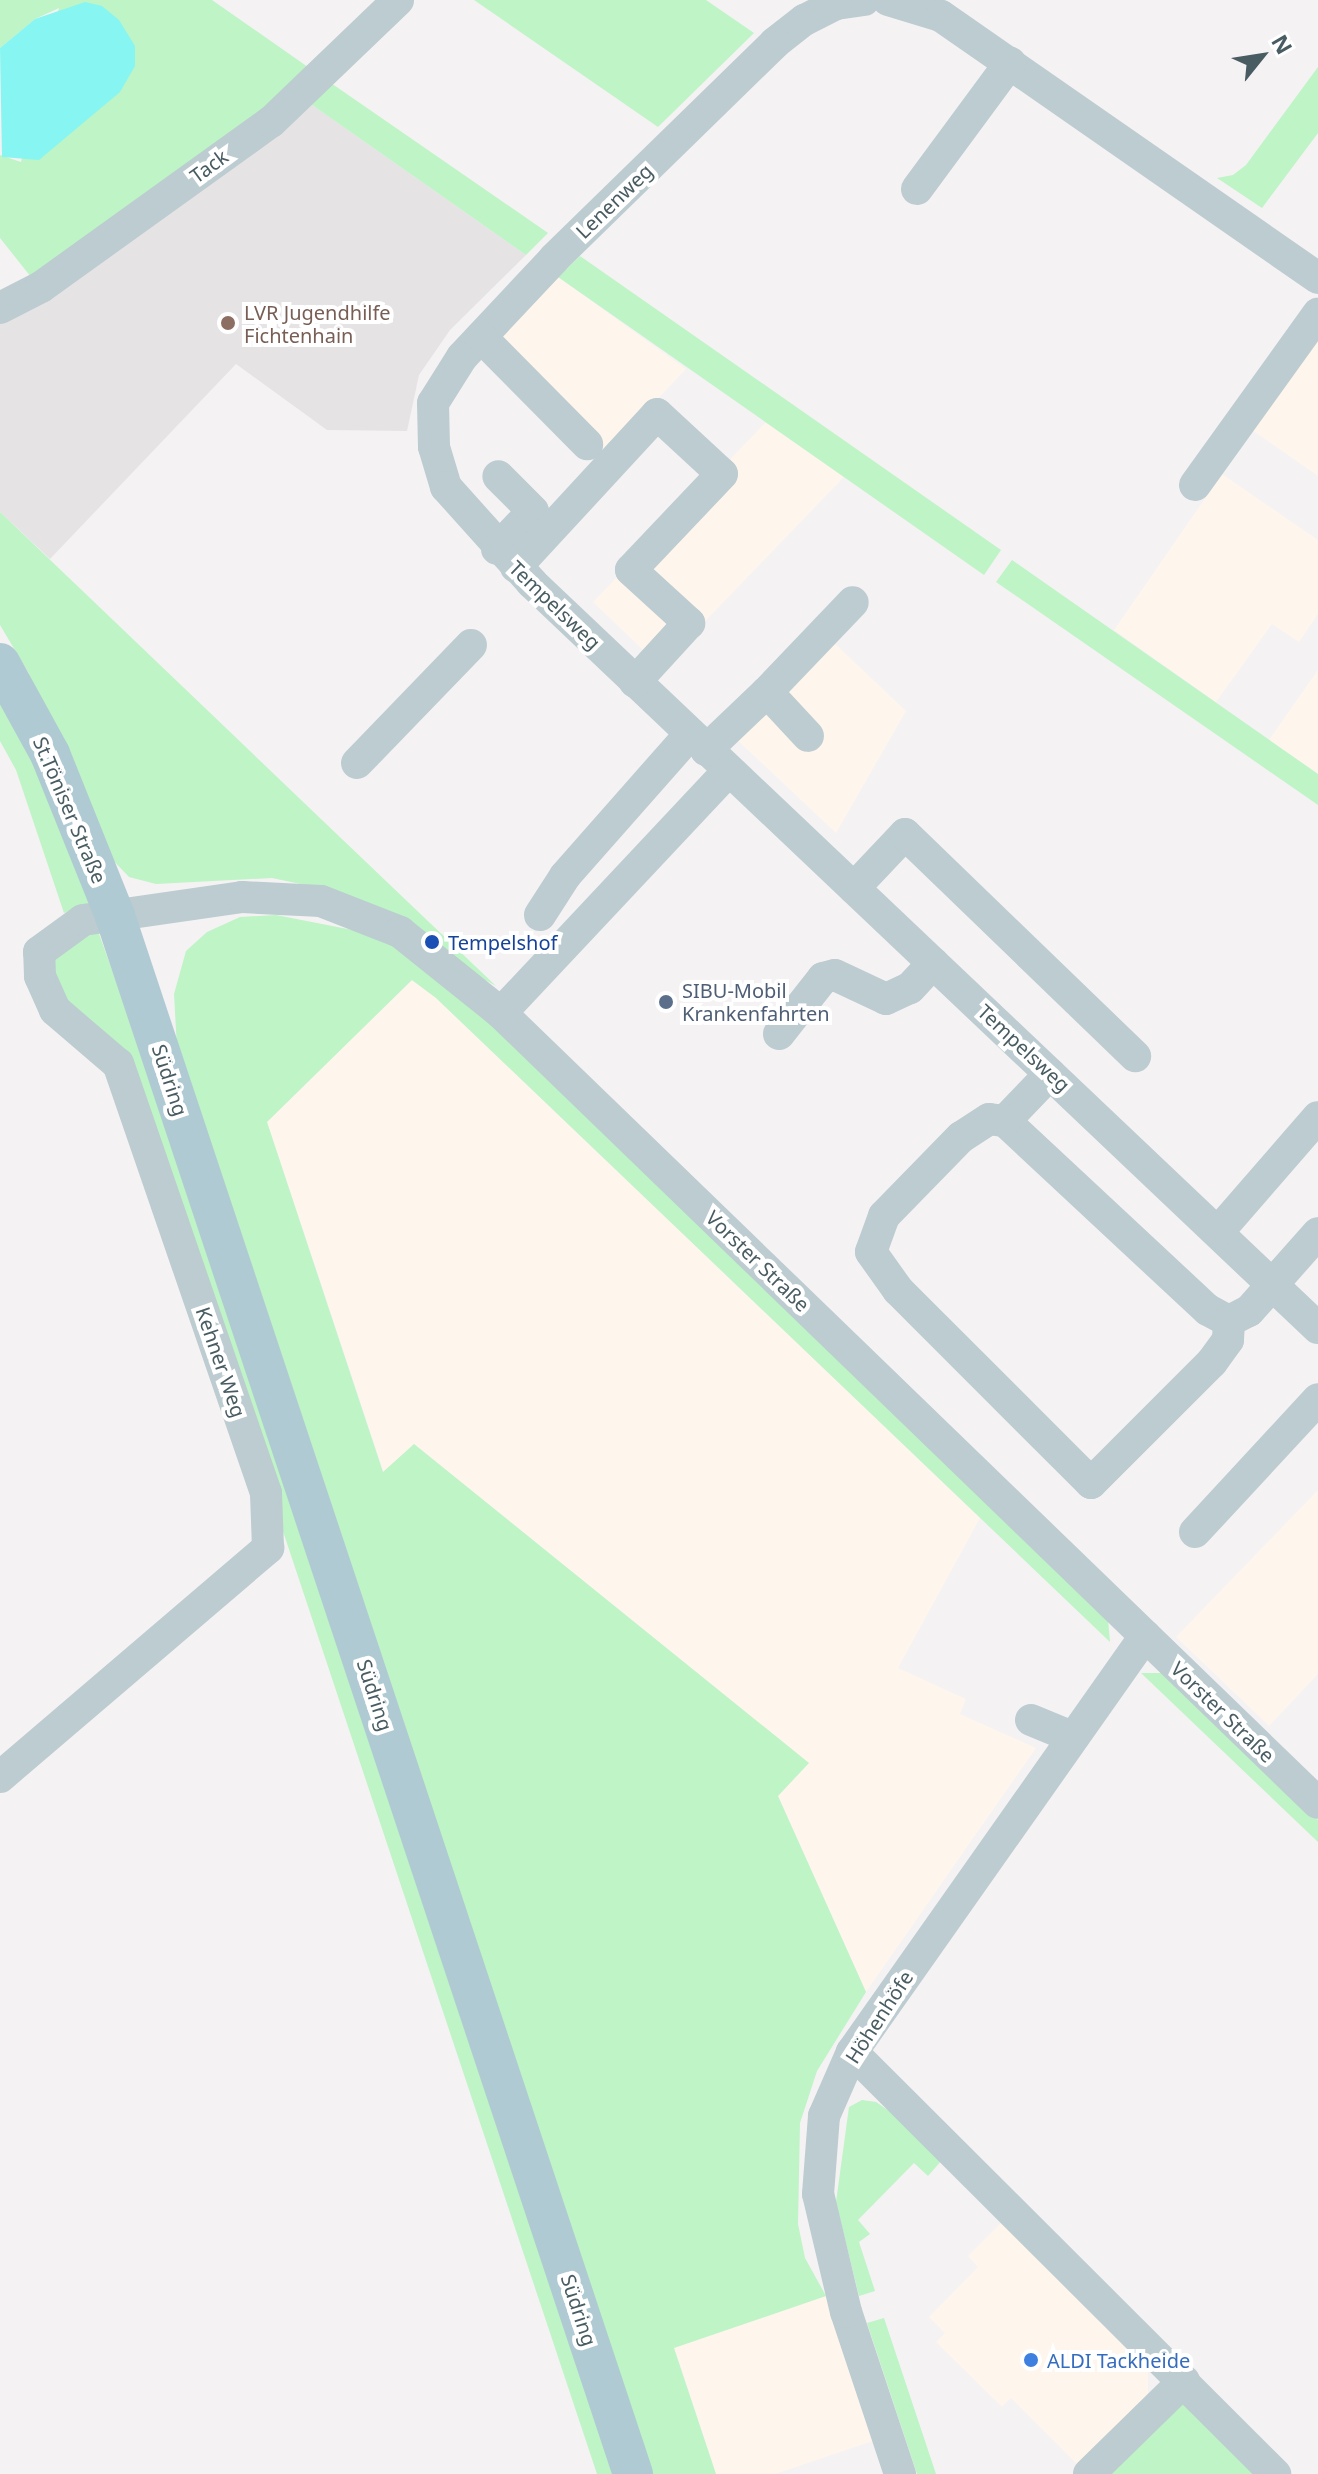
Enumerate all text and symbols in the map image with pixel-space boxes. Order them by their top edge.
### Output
north arrow [1222,16,1302,96]
text: N [1265,29,1300,59]
street label: Tack [185,144,233,188]
street label: Lenenweg [571,159,657,243]
place label: LVR Jugendhilfe Fichtenhain [244,300,391,347]
marker: LVR Jugendhilfe Fichtenhain [219,314,237,332]
street label: Tempelsweg [504,556,606,654]
street label: St.Töniser Straße [28,733,112,887]
place label: Tempelshof [448,930,557,954]
marker: Tempelshof [423,933,441,951]
place label: SIBU-Mobil Krankenfahrten [682,978,830,1025]
marker: SIBU-Mobil Krankenfahrten [657,993,675,1011]
street label: Tempelsweg [973,999,1075,1097]
street label: Südring [147,1041,193,1119]
street label: Vorster Straße [701,1206,815,1316]
street label: Kehner Weg [191,1304,251,1420]
street label: Südring [352,1656,398,1734]
street label: Vorster Straße [1166,1657,1280,1767]
street label: Höhenhöfe [840,1966,918,2068]
street label: Südring [556,2271,602,2349]
place label: ALDI Tackheide [1047,2348,1190,2372]
marker: ALDI Tackheide [1022,2351,1040,2369]

